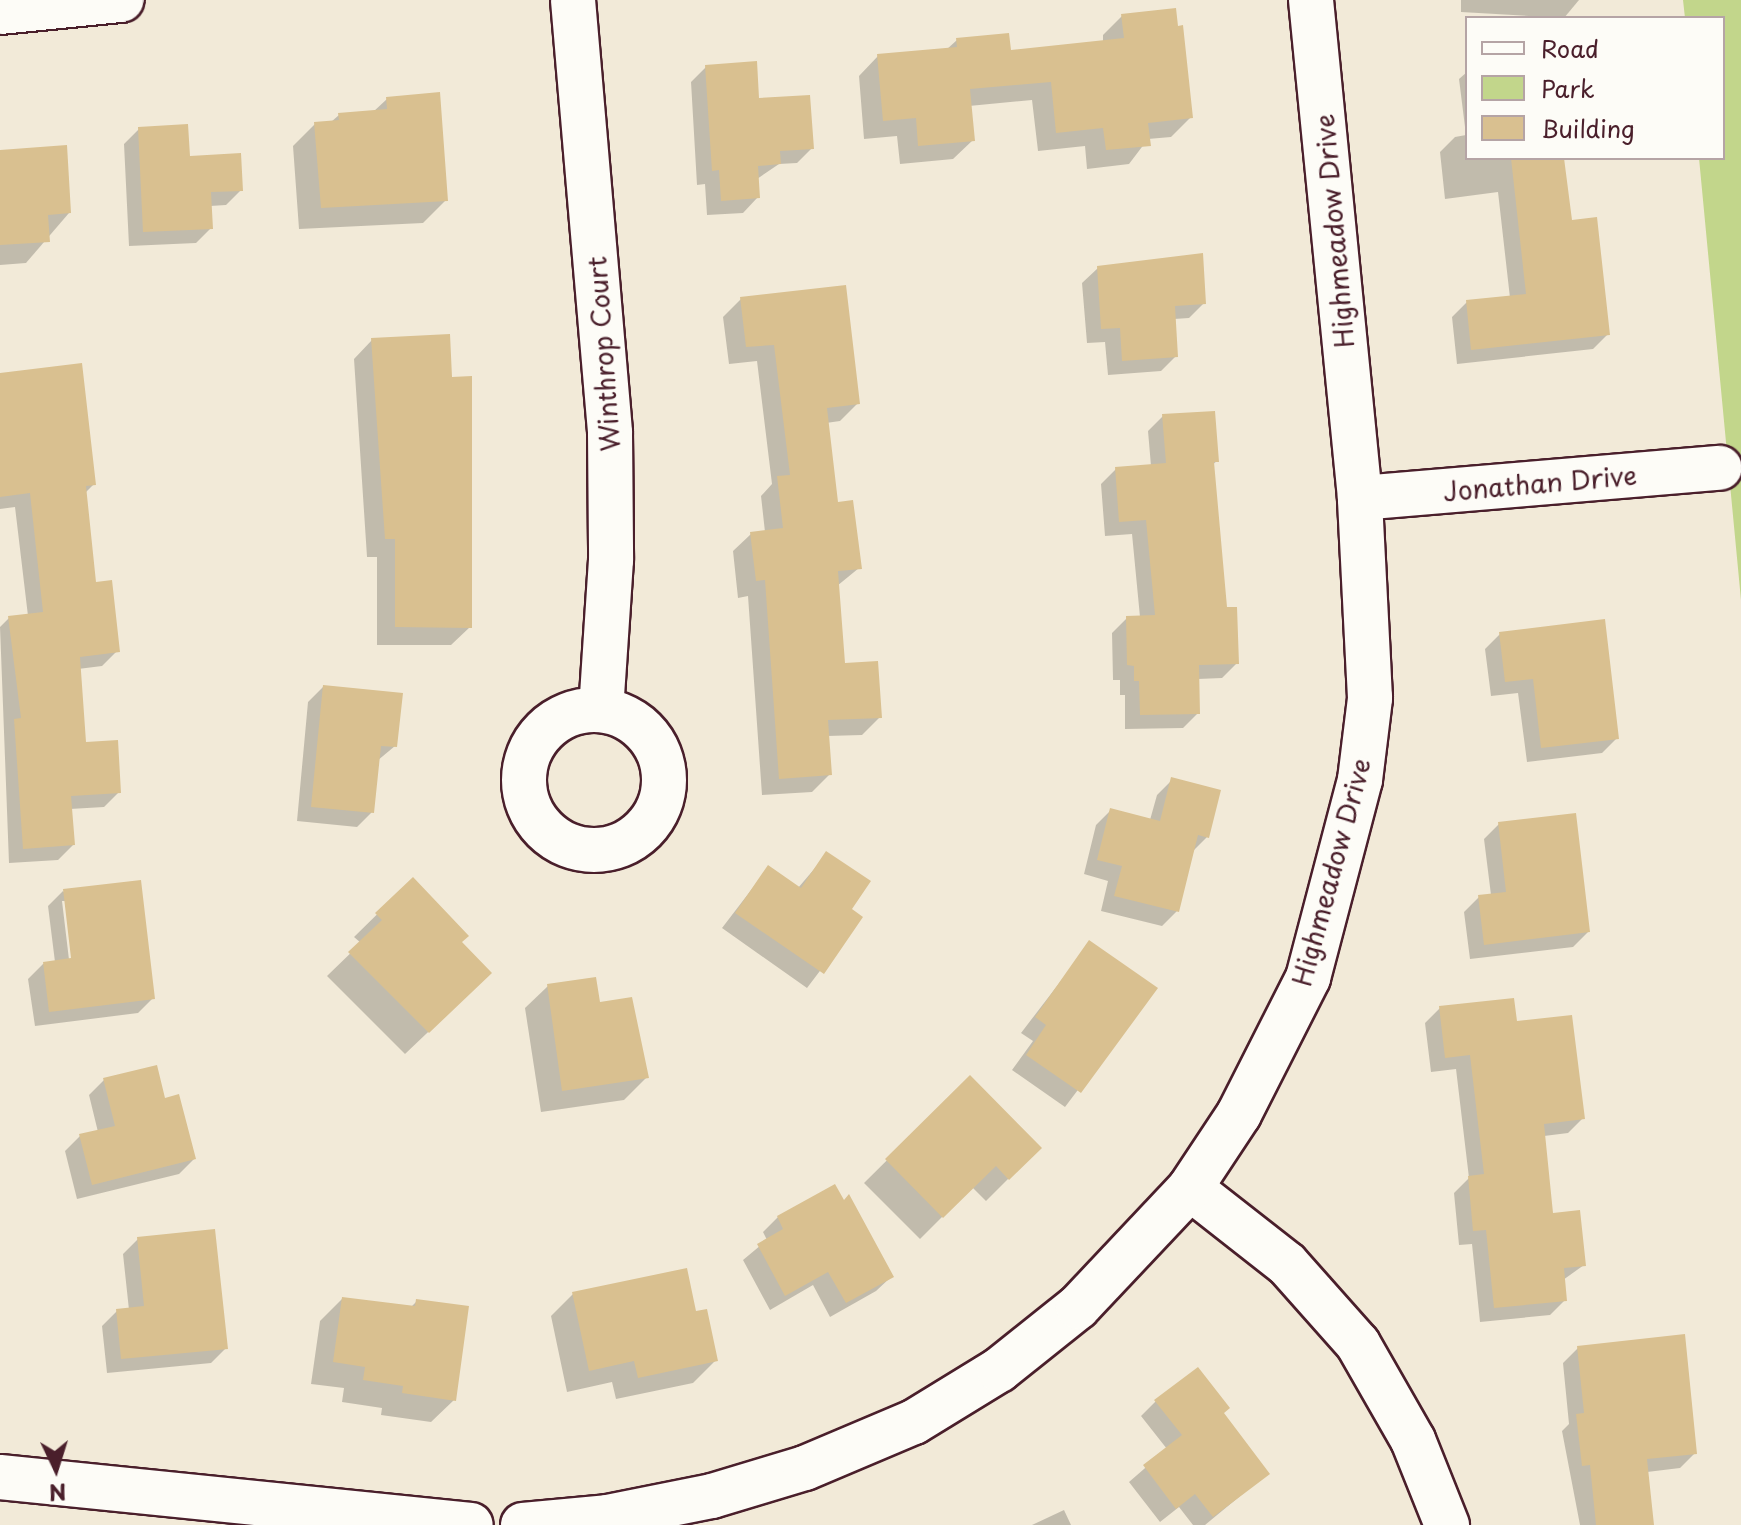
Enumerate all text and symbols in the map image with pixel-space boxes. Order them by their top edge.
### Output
legend [1465,16,1725,160]
text: Road [1541,30,1599,66]
text: Park [1541,70,1595,106]
text: Building [1541,110,1635,146]
street label: Highmeadow Drive [1308,113,1360,349]
street label: Winthrop Court [581,255,625,453]
street label: Jonathan Drive [1442,459,1638,507]
street label: Highmeadow Drive [1286,755,1376,989]
north arrow [16,1429,96,1509]
text: N [48,1476,68,1511]

